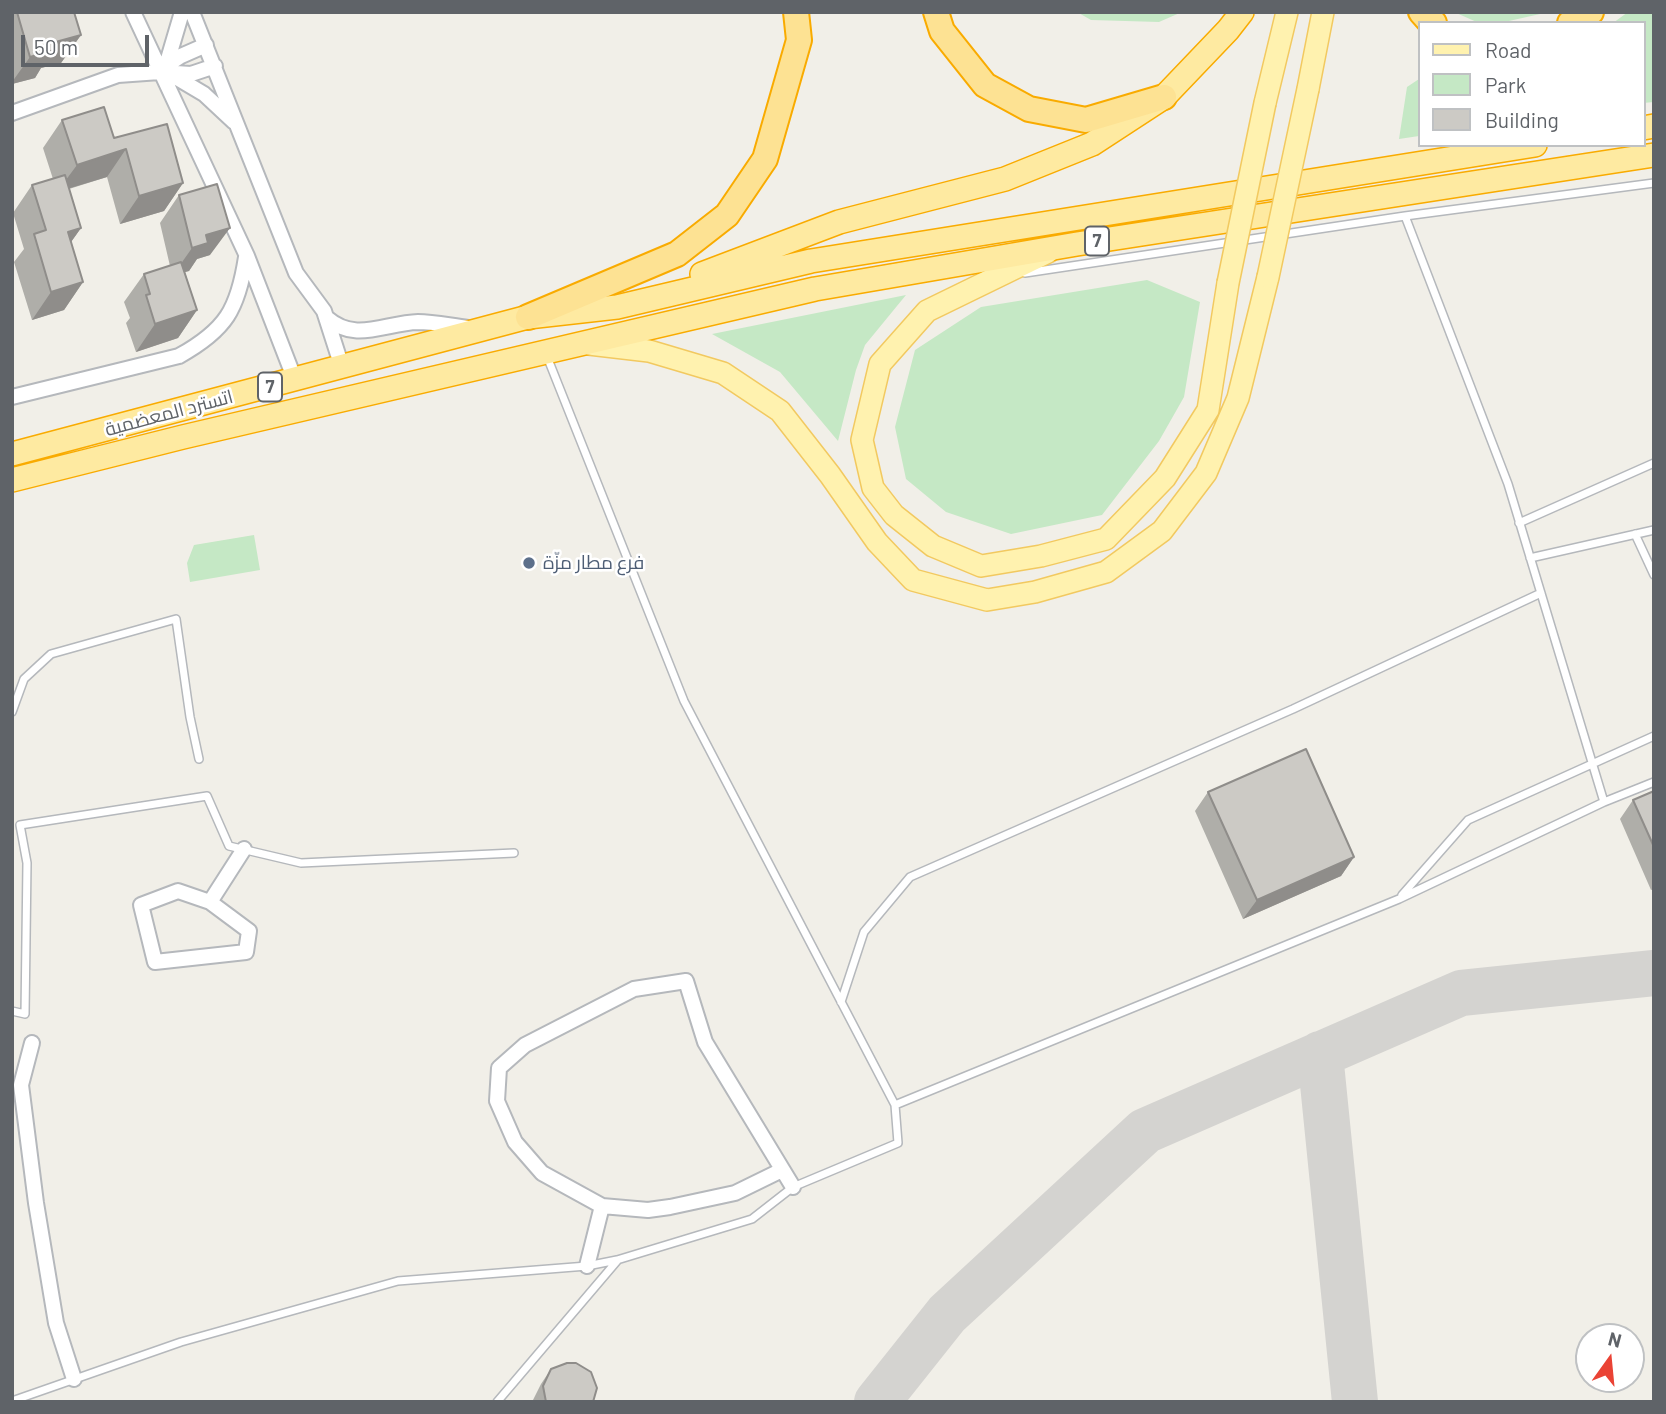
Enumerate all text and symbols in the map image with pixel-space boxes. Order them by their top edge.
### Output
scale bar [24,21,152,65]
legend [1418,21,1645,147]
text: 50 m [34,34,78,59]
text: Road [1485,37,1531,62]
text: Park [1485,72,1526,97]
text: Building [1485,107,1559,132]
road number: 7 [1085,227,1109,256]
road number: 7 [258,372,282,402]
street label: اتسترد المعضمية [102,385,236,441]
place label: فرع مطار مزّة [543,552,644,574]
marker: فرع مطار مزّة [521,555,537,571]
north arrow [1575,1323,1645,1393]
text: N [1606,1326,1624,1352]

